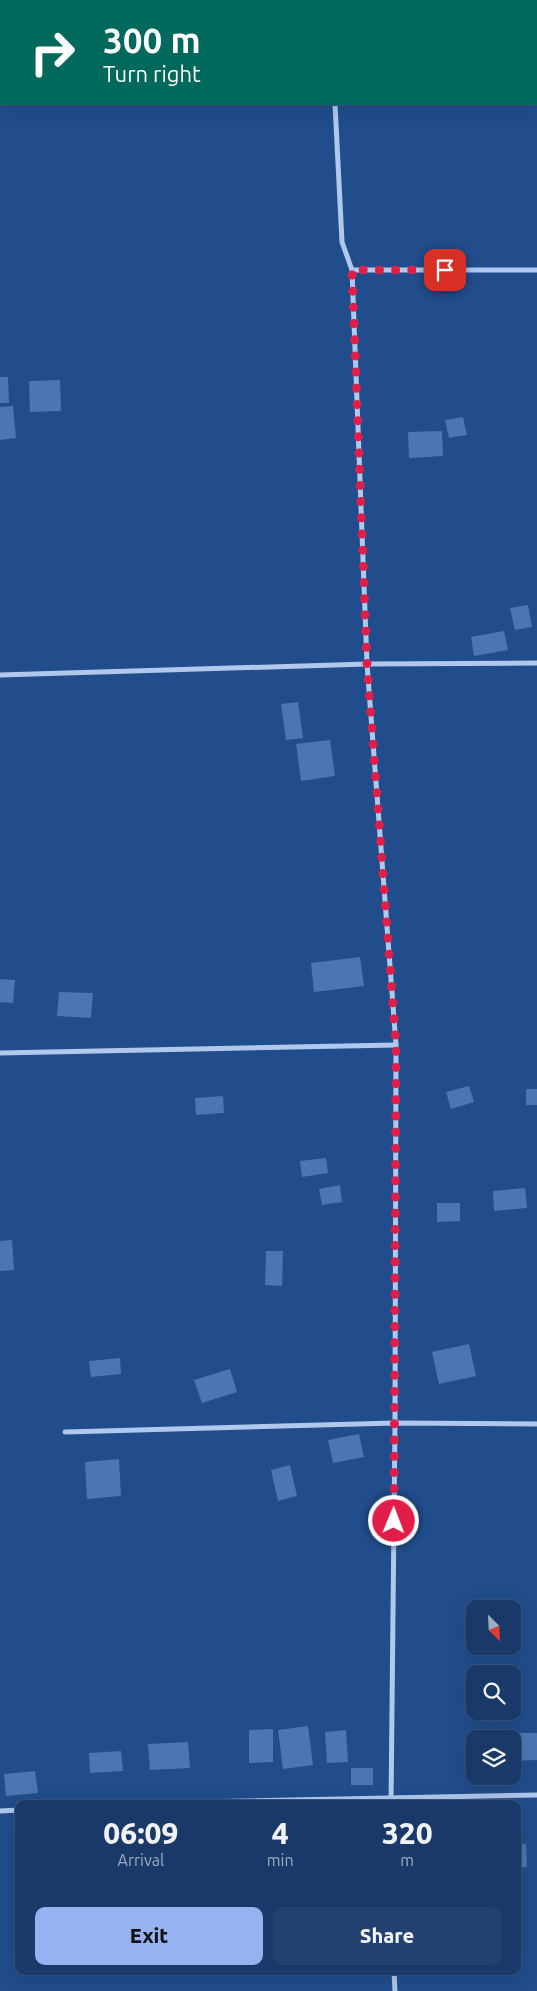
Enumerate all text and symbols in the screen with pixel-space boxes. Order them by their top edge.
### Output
icon: right [20,20,85,85]
text: 300 m [103,20,201,60]
text: Turn right [103,61,201,86]
pin [424,249,466,291]
icon: arrive [431,256,459,284]
position arrow [367,1494,419,1546]
north arrow [466,1600,521,1655]
map controls [466,1600,521,1785]
button: search [466,1665,521,1720]
button: layers [466,1730,521,1785]
text: 06:09 [103,1816,178,1850]
text: 4 [272,1816,289,1850]
text: 320 [382,1816,433,1850]
text: Arrival [118,1851,164,1869]
text: min [267,1851,294,1869]
text: m [400,1851,414,1869]
button: Exit [35,1907,263,1965]
button: Share [273,1907,501,1965]

